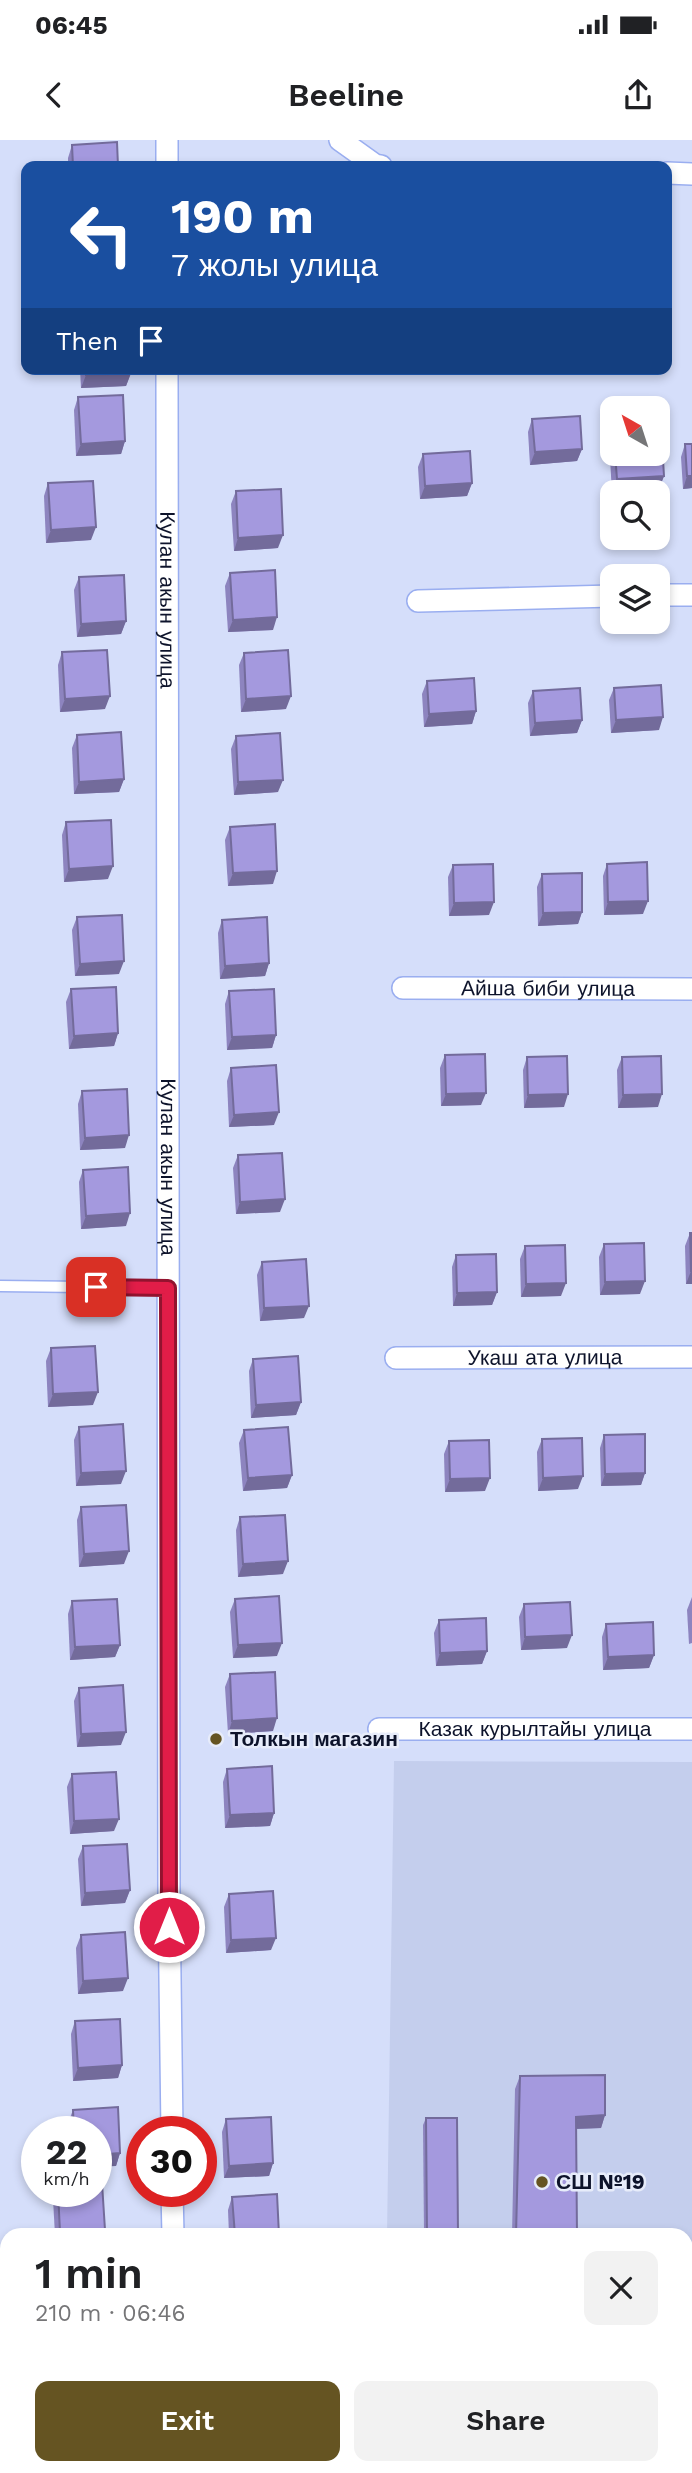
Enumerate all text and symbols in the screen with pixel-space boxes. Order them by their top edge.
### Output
text: 06:45 [35,10,108,40]
icon: back [35,76,73,114]
text: Beeline [288,76,404,114]
icon: share [619,76,657,114]
text: 190 m [171,187,314,245]
icon: left [56,189,147,280]
text: 7 жолы улица [171,246,378,284]
icon: arrive [132,322,170,360]
text: Then [56,326,118,356]
north arrow [600,396,670,466]
map controls [600,396,670,634]
button: search [600,480,670,550]
street label: Кулан акын улица [155,511,180,689]
button: layers [600,564,670,634]
street label: Айша биби улица [461,975,635,1001]
street label: Кулан акын улица [156,1078,181,1256]
pin [66,1257,126,1317]
icon: arrive [77,1268,115,1306]
street label: Укаш ата улица [467,1344,623,1370]
street label: Казак курылтайы улица [419,1716,652,1741]
place label: Толкын магазин [230,1726,398,1751]
marker: Толкын магазин [208,1731,224,1747]
position arrow [132,1890,206,1964]
speed limit sign: 30 [126,2116,217,2207]
text: 22 [46,2131,87,2173]
text: km/h [43,2168,90,2189]
place label: СШ №19 [556,2169,645,2194]
marker: СШ №19 [534,2174,550,2190]
text: 1 min [35,2249,143,2298]
button: close [584,2251,658,2325]
text: 210 m · 06:46 [35,2300,185,2327]
button: Exit [35,2381,340,2461]
button: Share [354,2381,658,2461]

